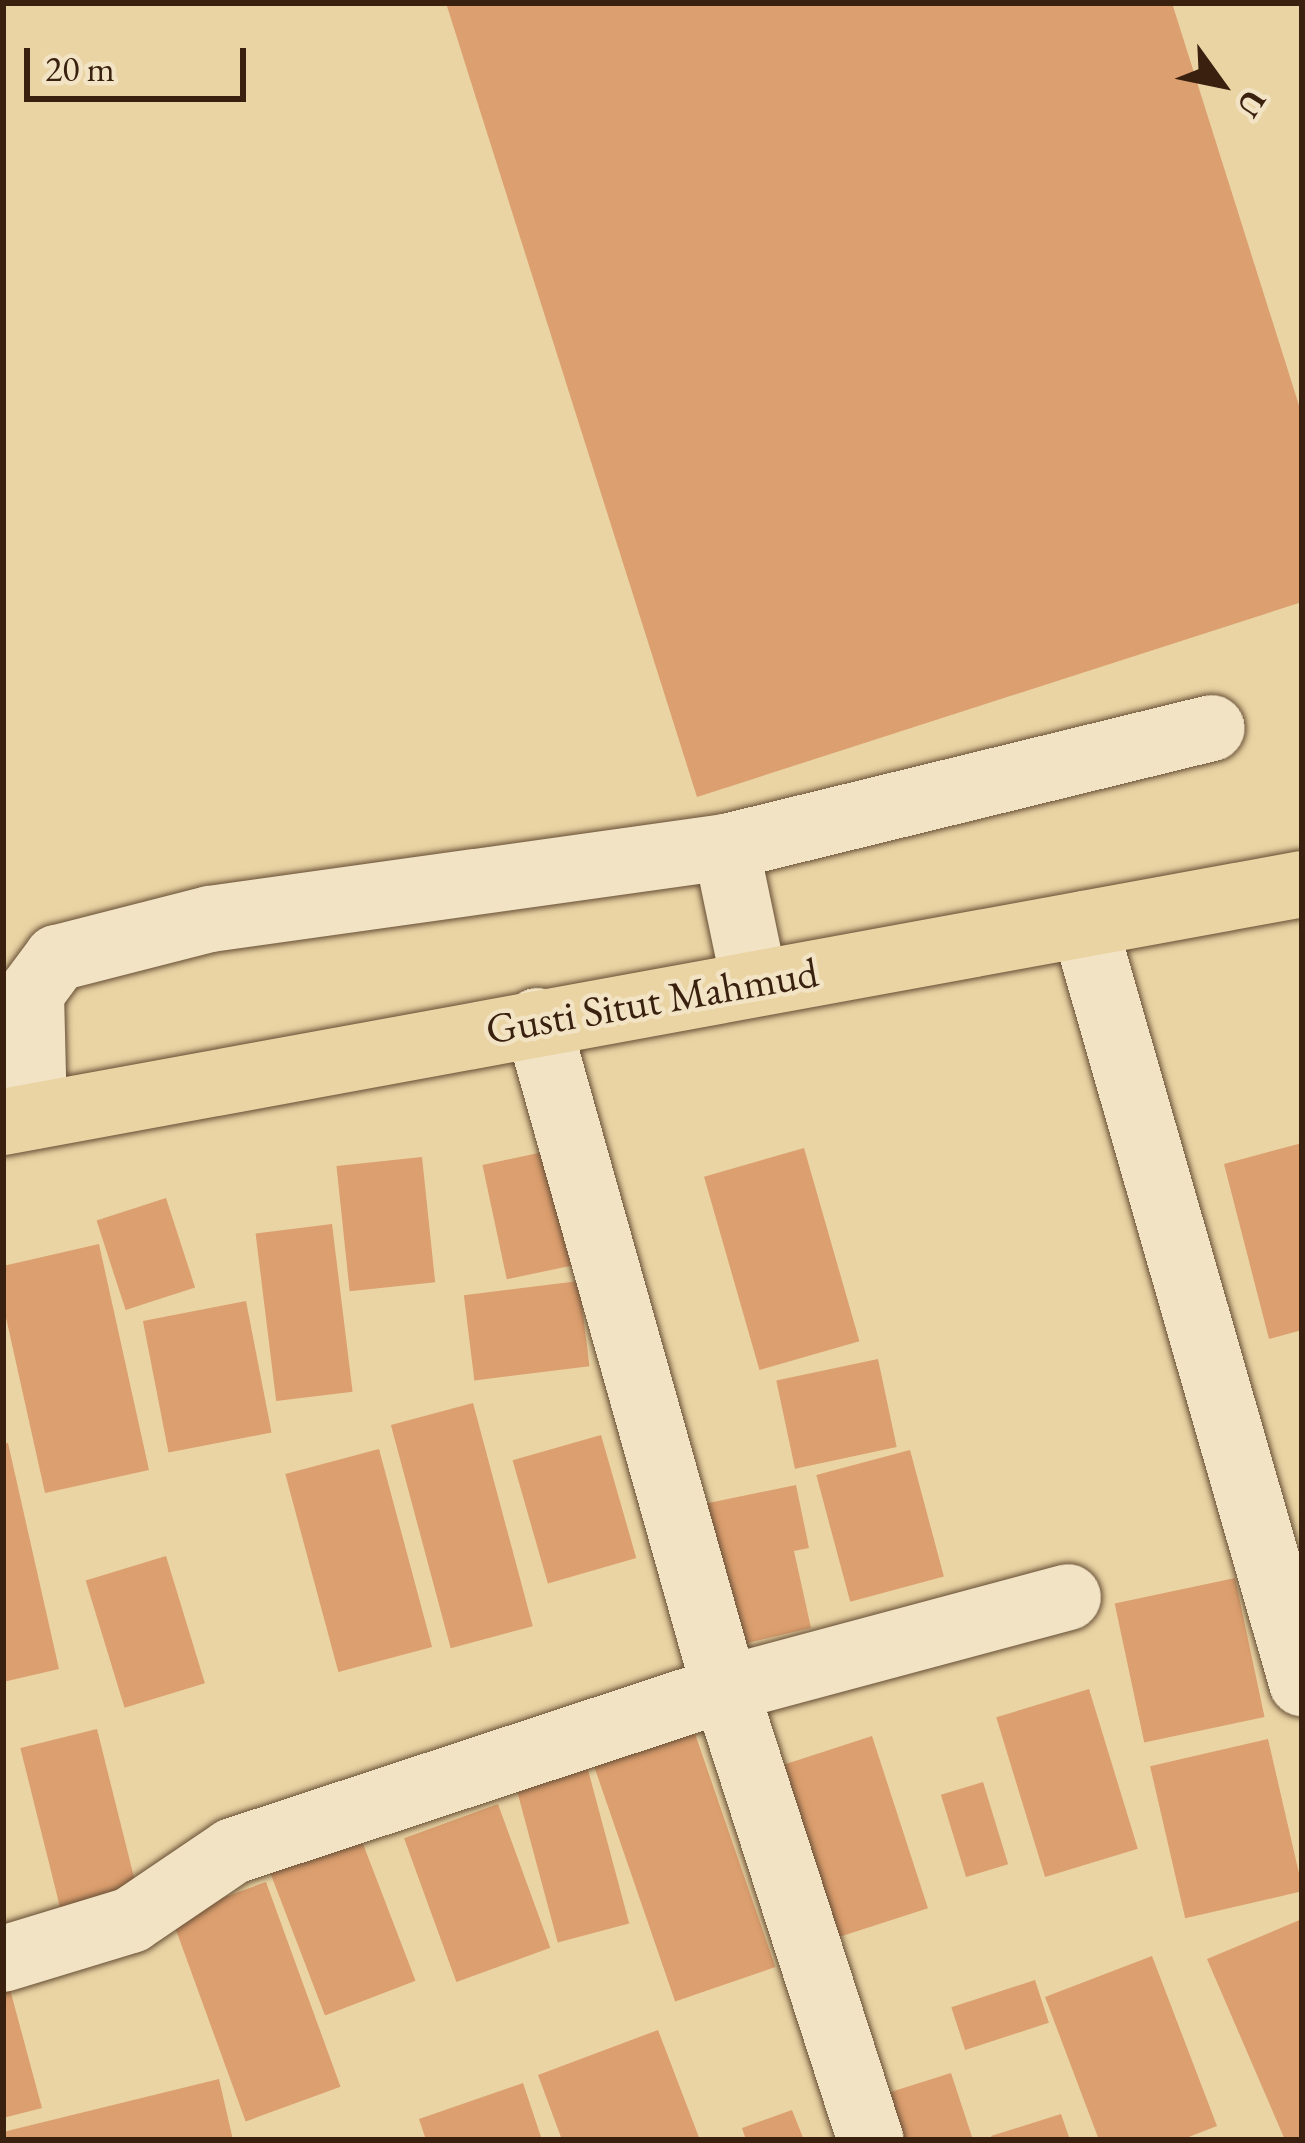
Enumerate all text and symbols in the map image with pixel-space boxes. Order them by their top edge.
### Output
scale bar [30,24,252,98]
north arrow [1161,24,1281,144]
text: 20 m [45,45,115,92]
text: U [1227,82,1276,126]
street label: Gusti Situt Mahmud [482,947,822,1055]

